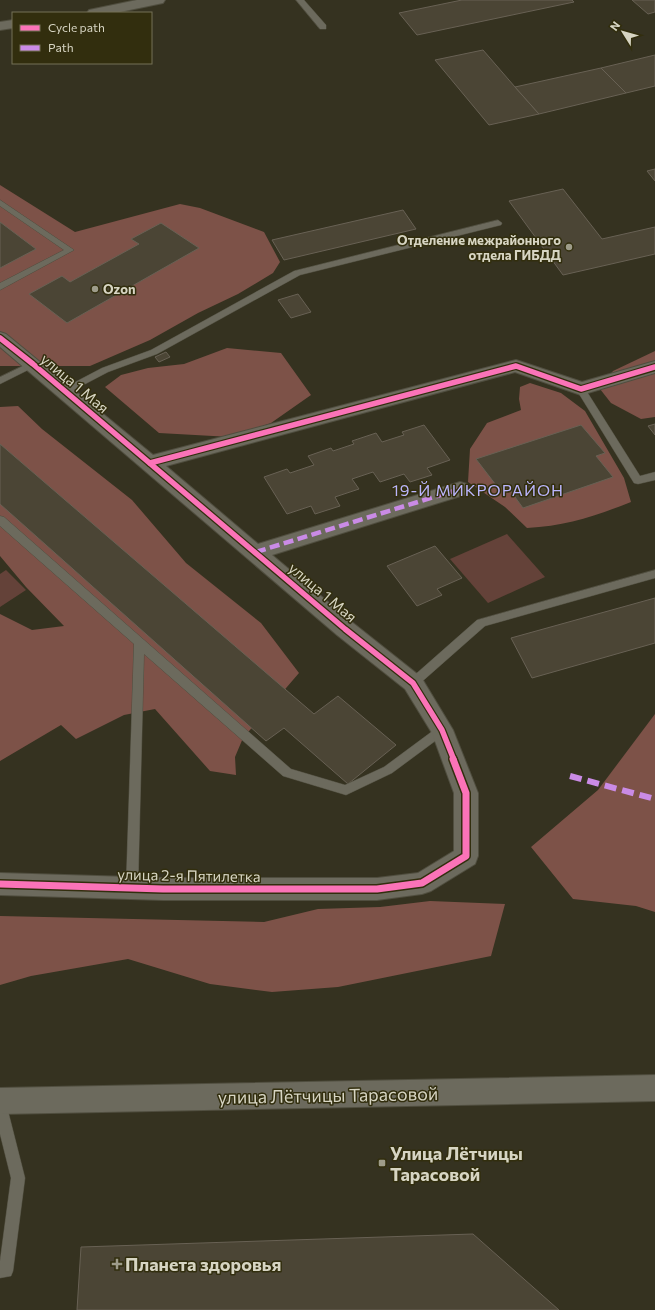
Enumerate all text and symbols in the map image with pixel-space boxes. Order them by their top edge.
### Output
legend [12,12,152,64]
north arrow [603,12,643,52]
text: N [607,18,622,33]
text: Cycle path [48,20,105,34]
text: Path [48,40,74,54]
place label: Отделение межрайонного отдела ГИБДД [397,232,562,263]
marker: Отделение межрайонного отдела ГИБДД [564,242,574,252]
place label: Ozon [103,281,136,297]
marker: Ozon [90,284,100,294]
street label: улица 1 Мая [37,349,113,417]
district label: 19-Й МИКРОРАЙОН [392,480,564,499]
street label: улица 1 Мая [285,558,361,626]
street label: улица 2-я Пятилетка [117,865,261,885]
street label: улица Лётчицы Тарасовой [218,1082,438,1108]
place label: Улица Лётчицы Тарасовой [390,1142,523,1185]
marker: Улица Лётчицы Тарасовой [377,1158,387,1168]
place label: Планета здоровья [125,1253,281,1275]
marker: Планета здоровья [112,1259,122,1269]

